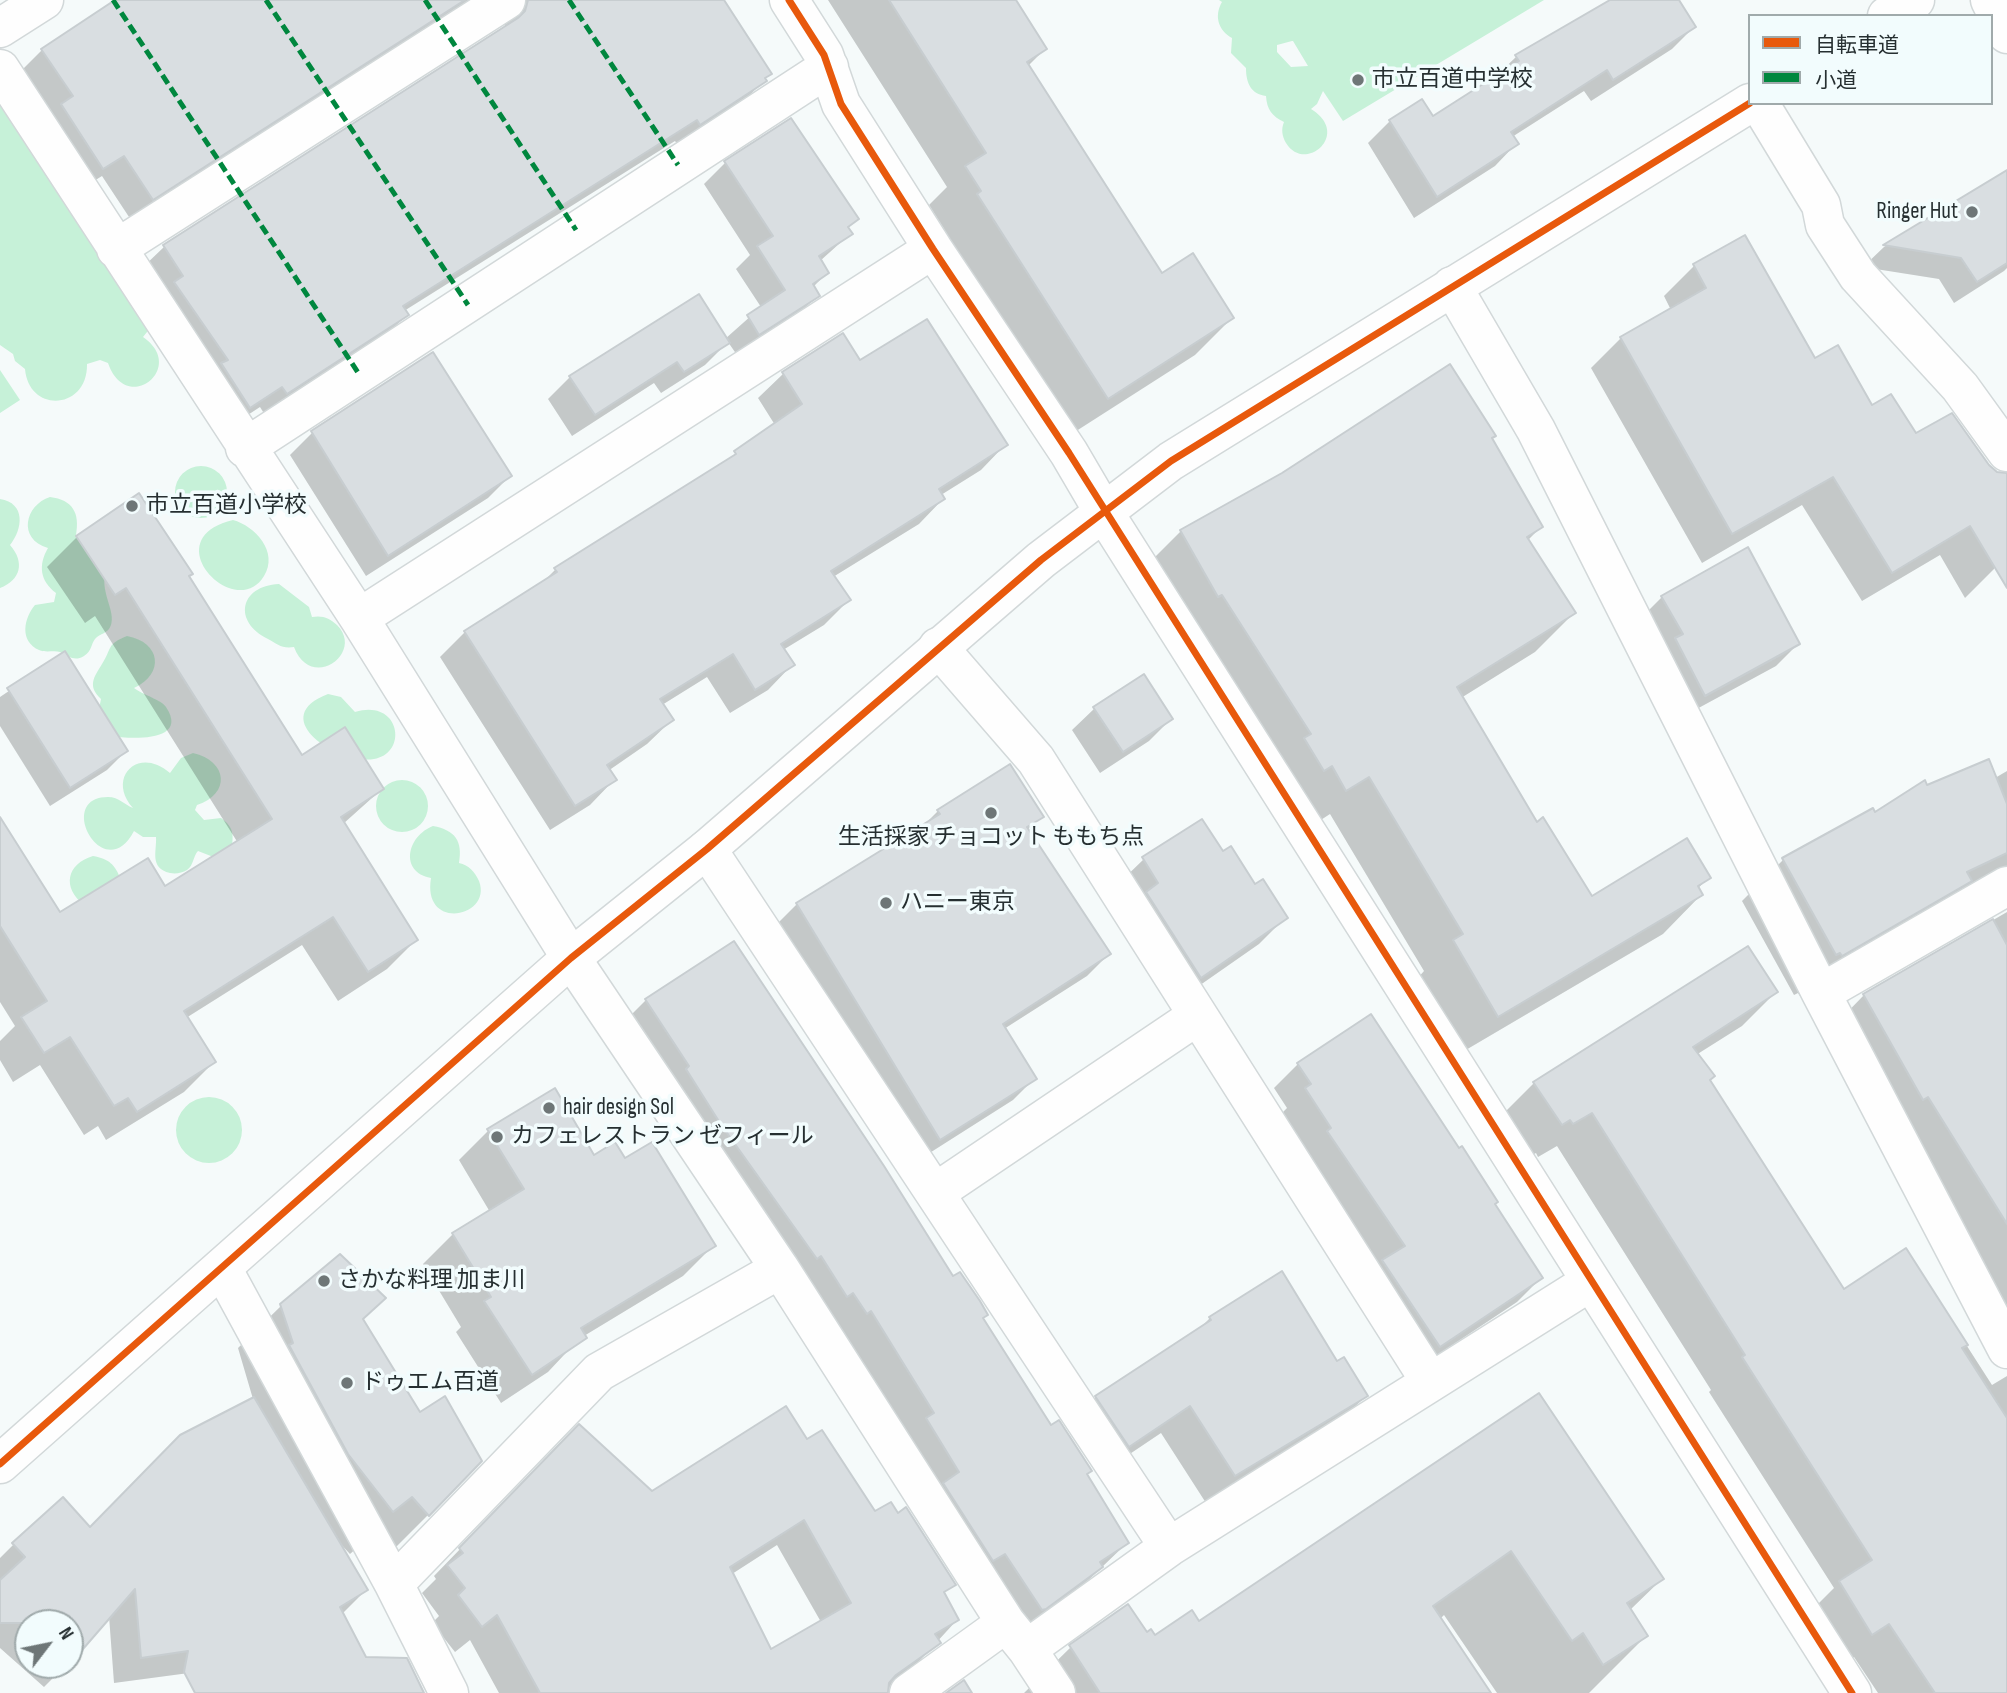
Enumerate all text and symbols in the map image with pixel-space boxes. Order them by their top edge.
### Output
legend [1748,14,1993,105]
text: 自転車道 [1815,33,1899,58]
place label: 市立百道中学校 [1372,66,1533,94]
text: 小道 [1815,68,1857,93]
marker: 市立百道中学校 [1350,72,1366,88]
place label: Ringer Hut [1876,198,1958,226]
marker: Ringer Hut [1964,204,1980,220]
place label: 市立百道小学校 [146,492,307,520]
marker: 市立百道小学校 [124,498,140,514]
marker: 生活採家 チョコット ももち点 [983,805,999,821]
place label: 生活採家 チョコット ももち点 [838,824,1144,852]
place label: ハニー東京 [900,889,1015,917]
marker: ハニー東京 [878,895,894,911]
place label: hair design Sol [563,1094,674,1122]
marker: hair design Sol [541,1100,557,1116]
place label: カフェレストラン ゼフィール [511,1123,814,1151]
marker: カフェレストラン ゼフィール [489,1129,505,1145]
place label: さかな料理 加ま川 [338,1267,526,1295]
marker: さかな料理 加ま川 [316,1273,332,1289]
place label: ドゥエム百道 [361,1369,499,1397]
marker: ドゥエム百道 [339,1375,355,1391]
north arrow [14,1609,84,1679]
text: N [53,1623,78,1644]

